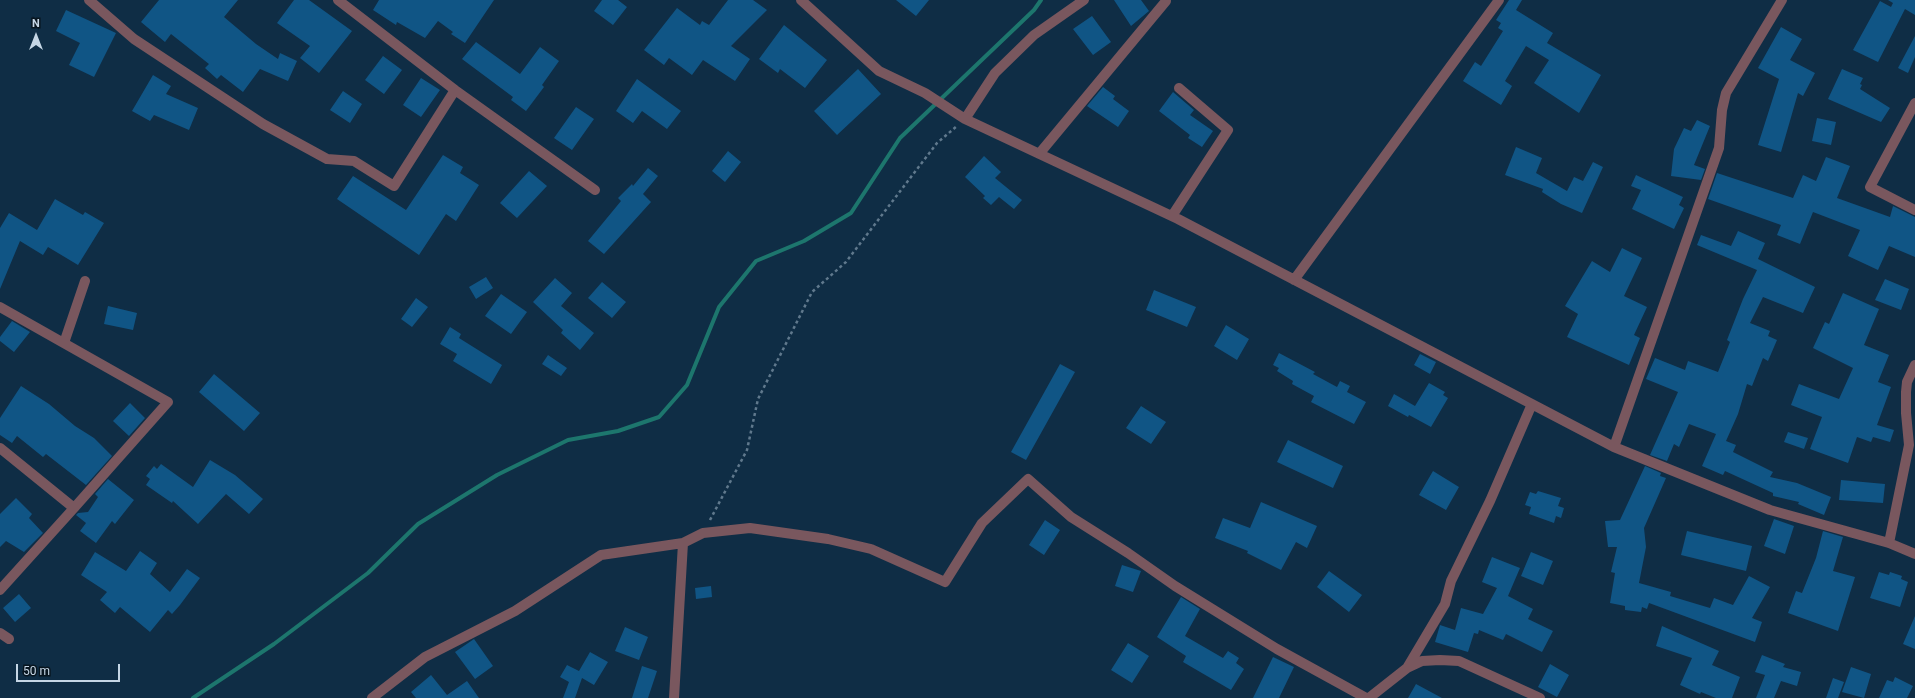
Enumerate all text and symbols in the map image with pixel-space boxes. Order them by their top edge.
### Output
north arrow [16,16,56,56]
text: N [32,17,40,30]
scale bar [18,656,122,682]
text: 50 m [23,664,50,678]

